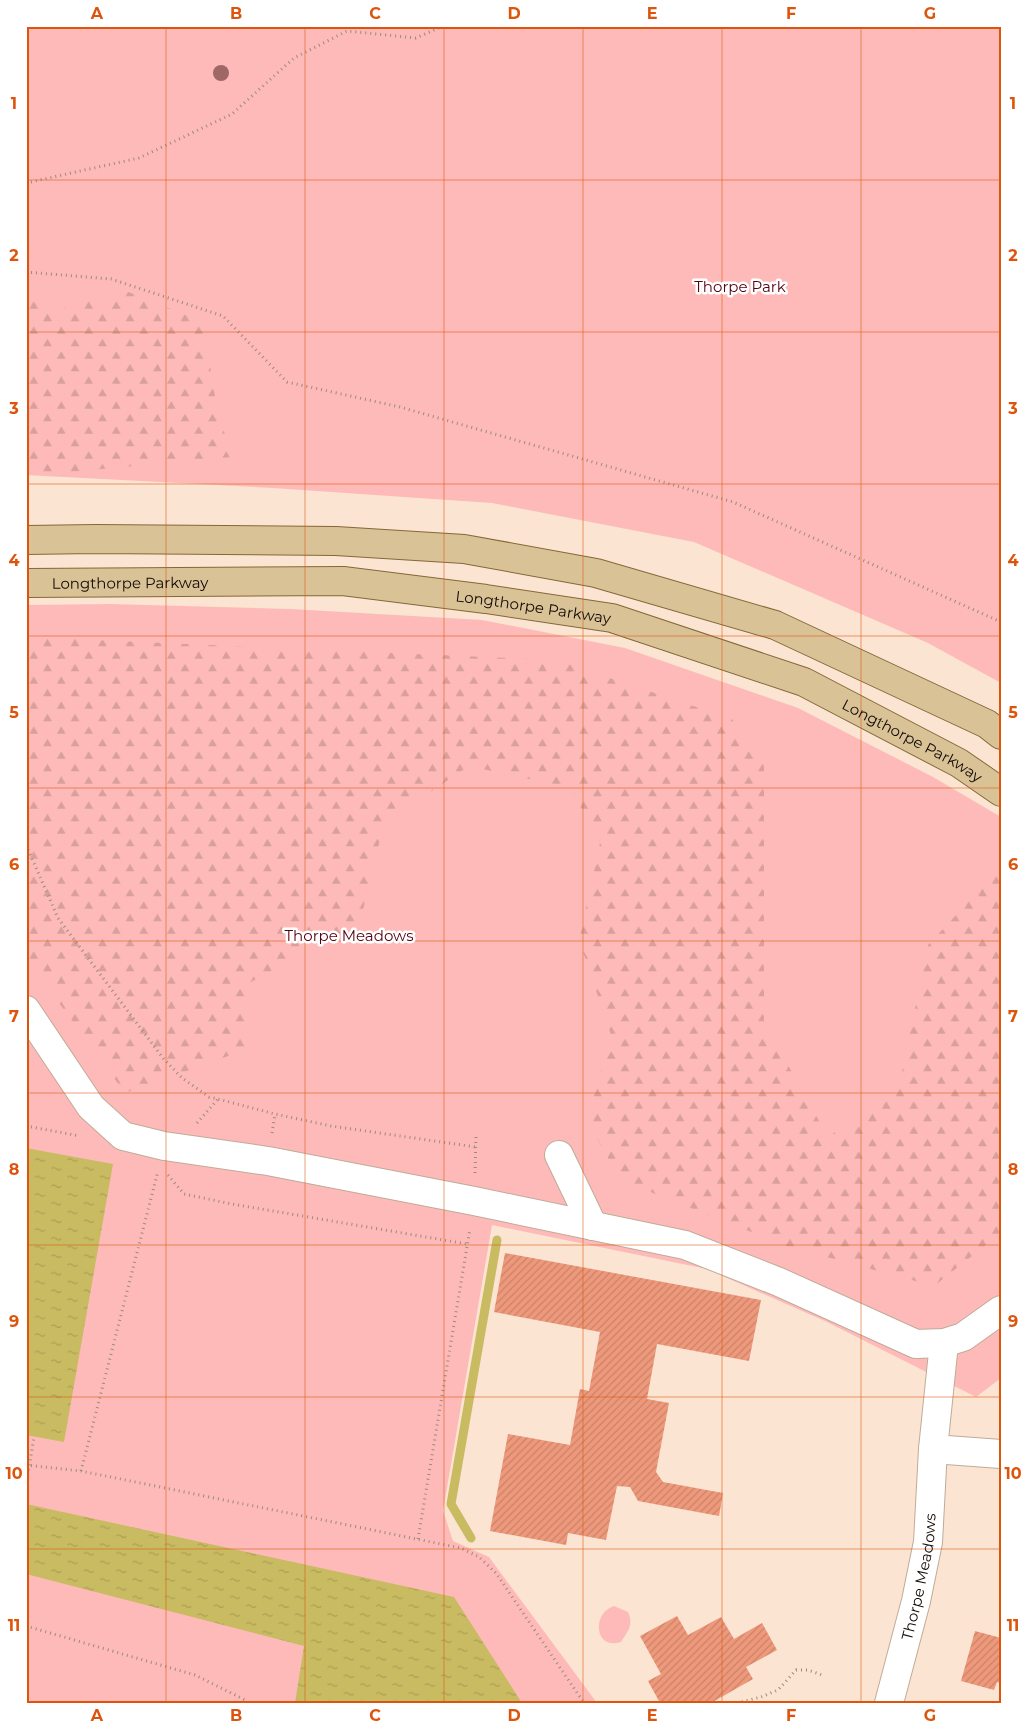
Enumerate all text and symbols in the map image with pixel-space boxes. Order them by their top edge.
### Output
text: A [90,4,104,23]
text: B [230,4,242,23]
text: C [369,4,381,23]
text: D [507,4,521,23]
text: E [647,4,657,23]
text: F [786,4,796,23]
text: G [924,4,936,23]
text: 1 [11,94,17,113]
text: 1 [1010,94,1016,113]
text: 2 [9,246,19,265]
text: 2 [1008,246,1018,265]
park label: Thorpe Park [694,277,786,296]
text: 3 [8,399,19,418]
text: 3 [1007,399,1018,418]
text: 4 [8,551,20,570]
text: 4 [1007,551,1019,570]
street label: Longthorpe Parkway [52,572,209,592]
street label: Longthorpe Parkway [455,586,613,627]
street label: Longthorpe Parkway [839,694,987,786]
text: 5 [9,703,19,722]
text: 5 [1008,703,1018,722]
text: 6 [9,855,19,874]
text: 6 [1008,855,1018,874]
park label: Thorpe Meadows [285,926,414,945]
text: 7 [9,1007,19,1026]
text: 7 [1008,1007,1018,1026]
text: 8 [9,1160,19,1179]
text: 8 [1008,1160,1018,1179]
text: 9 [9,1312,19,1331]
text: 9 [1008,1312,1018,1331]
text: 10 [5,1464,23,1483]
text: 10 [1004,1464,1022,1483]
street label: Thorpe Meadows [897,1513,939,1642]
text: 11 [8,1616,20,1635]
text: 11 [1007,1616,1019,1635]
text: A [90,1706,104,1725]
text: B [230,1706,242,1725]
text: C [369,1706,381,1725]
text: D [507,1706,521,1725]
text: E [647,1706,657,1725]
text: F [786,1706,796,1725]
text: G [924,1706,936,1725]

